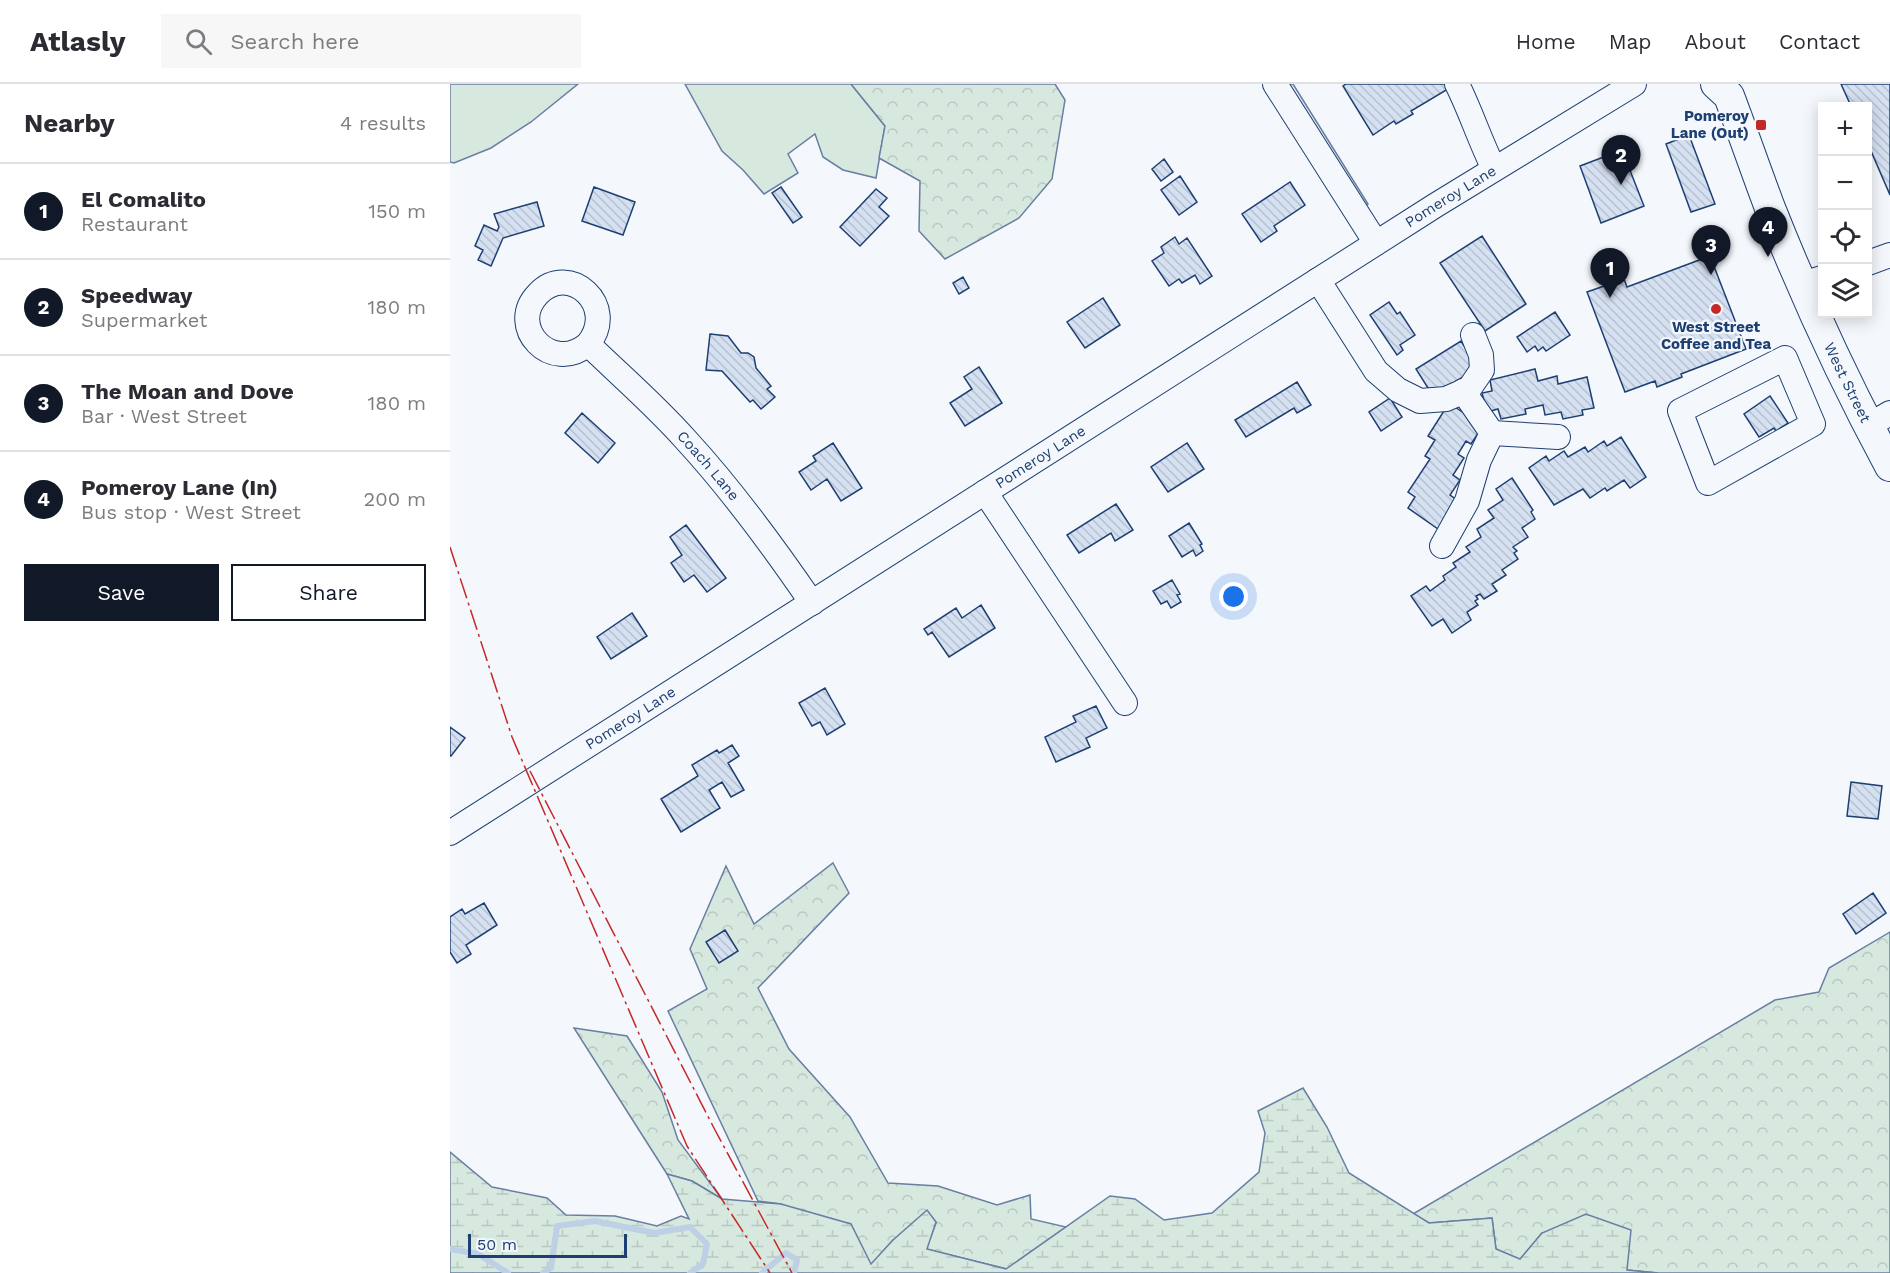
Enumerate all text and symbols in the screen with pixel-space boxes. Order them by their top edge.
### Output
search box [161,14,581,68]
text: Atlasly [30,25,125,58]
icon: search [182,25,215,58]
text: Search here [230,29,359,54]
text: Home [1516,29,1576,54]
text: Map [1609,29,1652,54]
text: About [1685,29,1746,54]
text: Contact [1779,29,1860,54]
map controls [1818,102,1872,318]
button: + [1818,102,1872,156]
place label: Pomeroy Lane (Out) [1671,107,1750,142]
text: Nearby [24,108,115,138]
text: 4 results [340,111,426,135]
marker: Pomeroy Lane (Out) [1754,118,1768,132]
pin: 2 [1602,135,1640,185]
button: − [1818,156,1872,210]
street label: Pomeroy Lane [1402,161,1499,231]
text: El Comalito [81,187,206,212]
text: 1 [39,199,48,223]
text: 150 m [368,199,426,223]
pin: 4 [1748,208,1788,257]
button: locate [1818,210,1872,264]
text: Restaurant [81,212,188,236]
pin: 3 [1692,226,1730,275]
pin: 1 [1590,248,1630,298]
button: layers [1818,264,1872,318]
text: Speedway [81,283,192,308]
text: 2 [38,295,49,319]
text: 180 m [368,295,426,319]
marker: West Street Coffee and Tea [1709,302,1723,316]
text: Supermarket [81,308,207,332]
place label: West Street Coffee and Tea [1661,318,1771,353]
street label: West Street [1820,340,1875,426]
text: The Moan and Dove [81,379,294,404]
text: 3 [38,391,49,415]
text: 180 m [368,391,426,415]
text: Bar · West Street [81,404,247,428]
street label: Pomeroy Lane [992,422,1089,492]
street label: Coach Lane [673,427,743,504]
text: Pomeroy Lane (In) [81,475,278,500]
text: 4 [37,487,50,511]
text: 200 m [364,487,426,511]
text: Bus stop · West Street [81,500,301,524]
button: Save [24,564,219,621]
button: Share [231,564,426,621]
your location [1219,582,1248,611]
street label: Pomeroy Lane [582,683,679,753]
scale bar [468,1231,627,1258]
text: 50 m [477,1235,517,1254]

